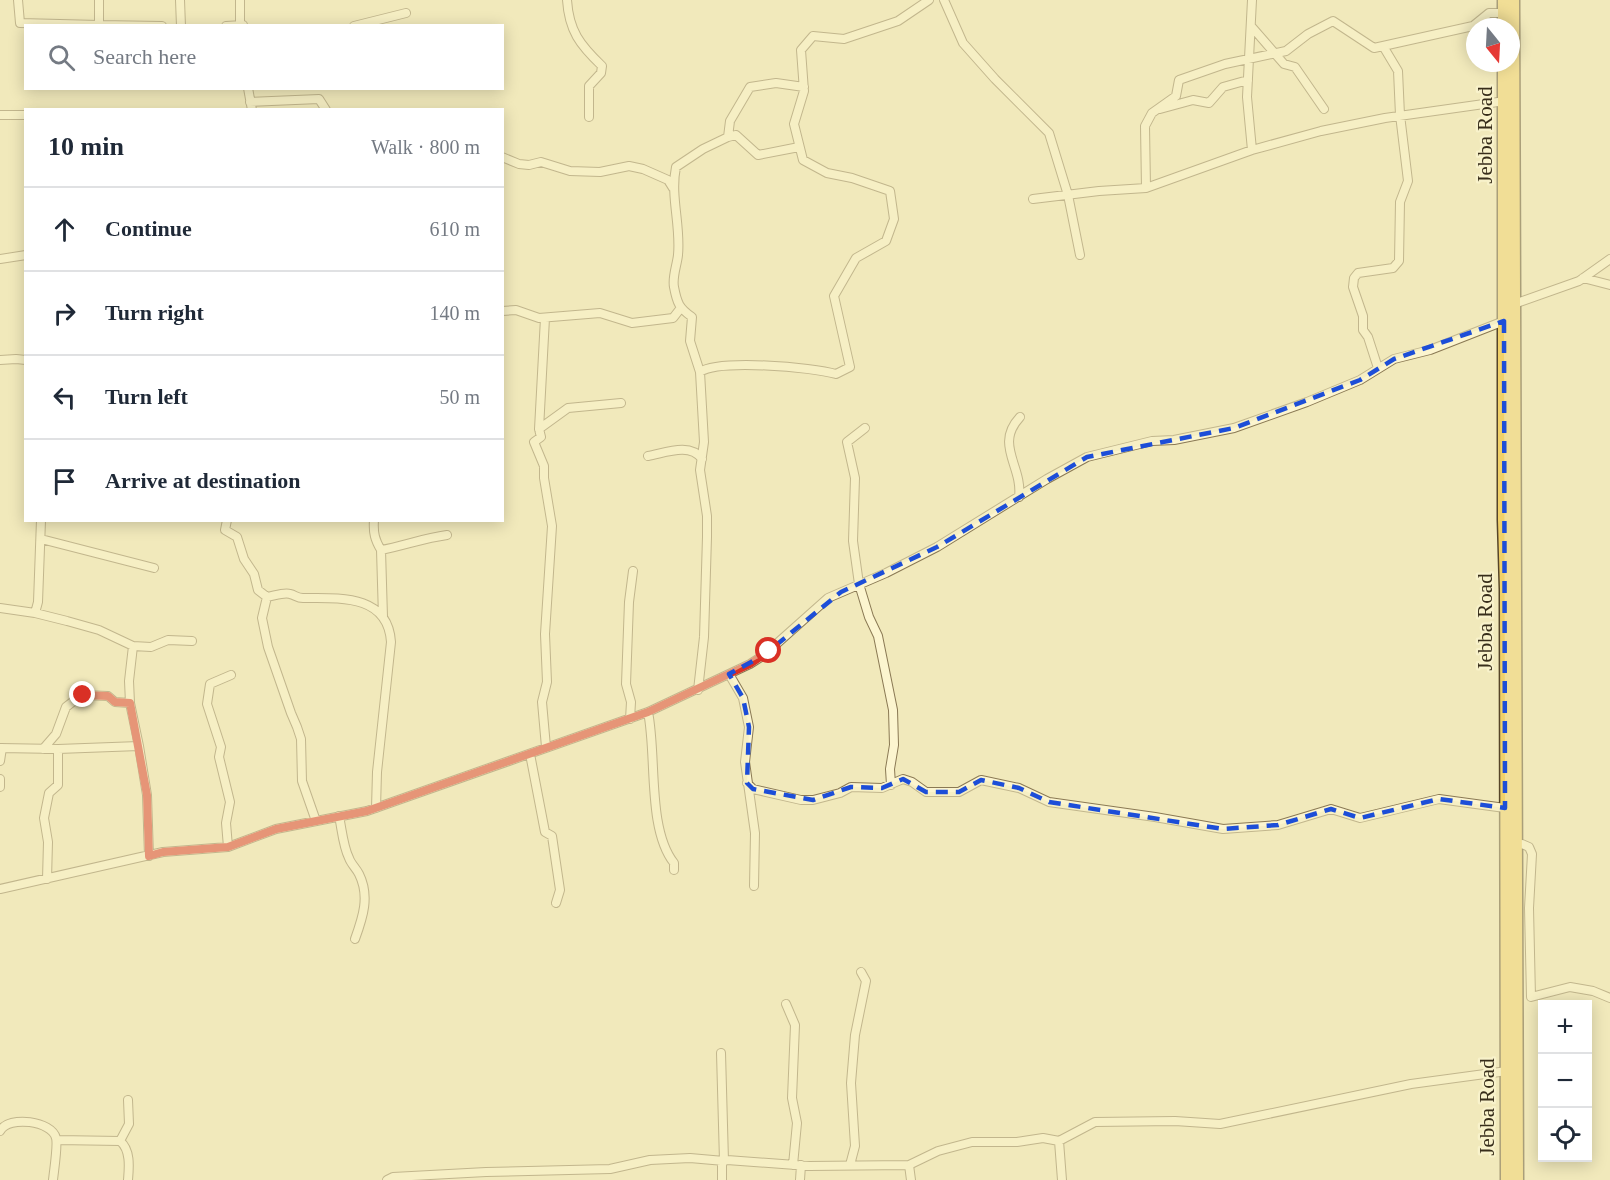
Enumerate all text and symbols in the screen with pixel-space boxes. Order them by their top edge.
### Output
north arrow [1466,18,1520,72]
search box [24,24,504,90]
icon: search [45,41,78,74]
text: Search here [93,44,196,69]
street label: Jebba Road [1473,86,1497,184]
text: 10 min [48,132,124,161]
text: Walk · 800 m [371,136,480,158]
icon: ahead [48,213,81,246]
text: Continue [105,216,192,241]
text: 610 m [429,218,480,240]
icon: right [48,297,81,330]
text: Turn right [105,300,204,325]
text: 140 m [429,302,480,324]
icon: left [48,381,81,414]
text: Turn left [105,384,188,409]
text: 50 m [439,386,480,408]
icon: arrive [48,465,81,498]
text: Arrive at destination [105,468,301,493]
street label: Jebba Road [1473,573,1497,671]
route start [755,637,781,663]
route end [69,681,95,707]
map controls [1538,1000,1592,1162]
button: + [1538,1000,1592,1054]
button: − [1538,1054,1592,1108]
street label: Jebba Road [1475,1058,1499,1156]
button: locate [1538,1108,1592,1162]

